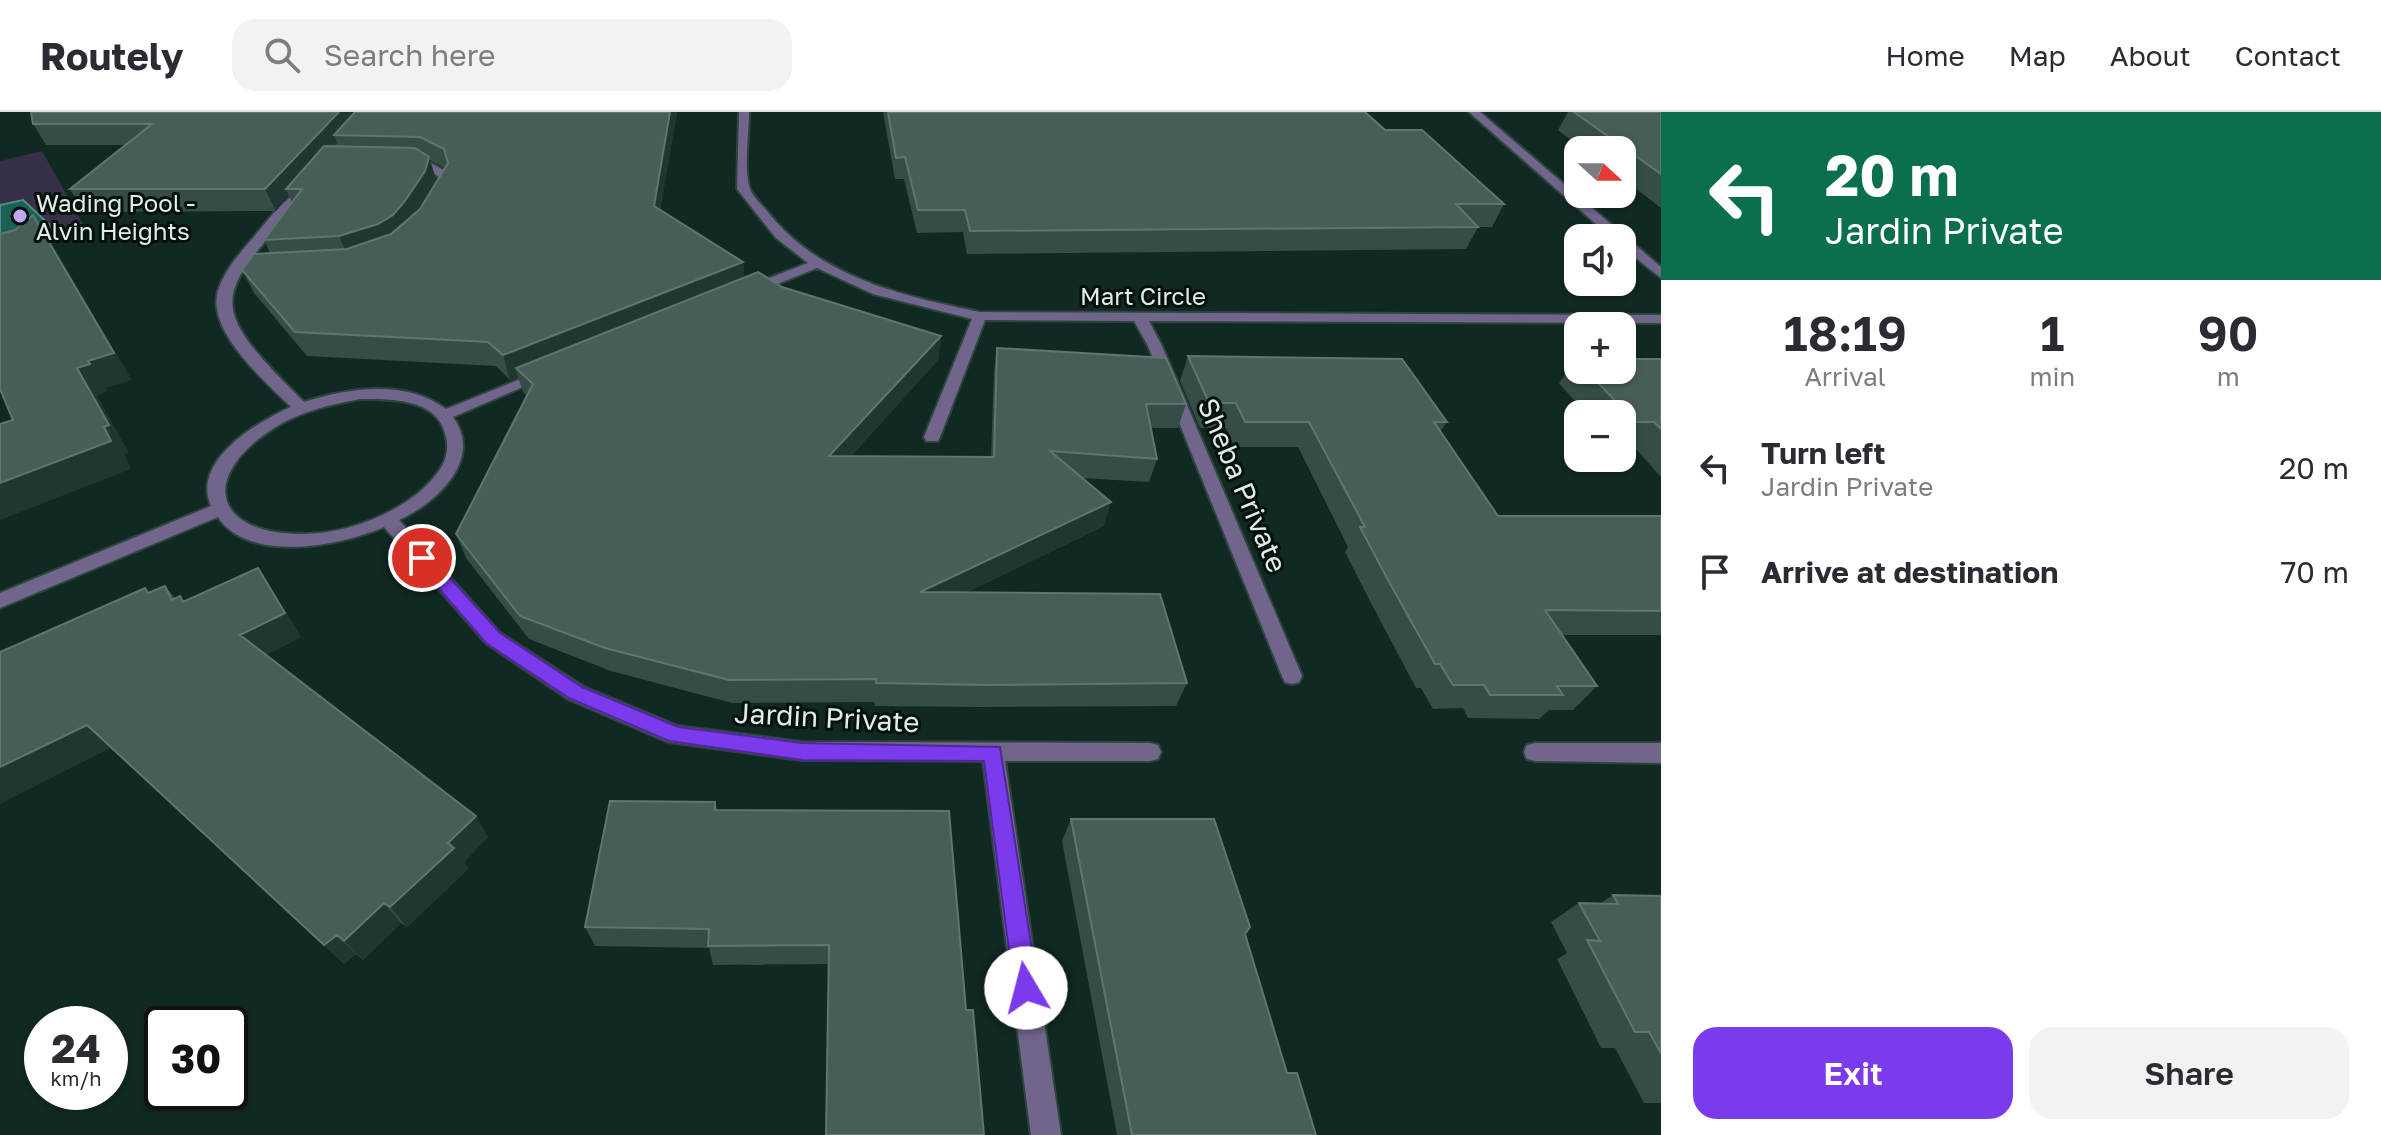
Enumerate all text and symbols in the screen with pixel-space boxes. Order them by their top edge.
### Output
search box [232,19,792,91]
text: Routely [40,33,184,78]
icon: search [260,33,304,77]
text: Search here [324,37,496,73]
text: Home [1886,39,1965,72]
text: Map [2009,39,2066,72]
text: About [2110,39,2191,72]
text: Contact [2235,39,2341,72]
north arrow [1564,136,1636,208]
map controls [1564,136,1636,472]
text: 20 m [1825,141,1959,208]
icon: left [1693,144,1797,248]
place label: Wading Pool - Alvin Heights [36,188,195,245]
marker: Wading Pool - Alvin Heights [11,207,29,225]
text: Jardin Private [1825,209,2064,252]
button: sound [1564,224,1636,296]
street label: Mart Circle [1080,281,1206,310]
text: 18:19 [1783,304,1907,362]
text: 1 [2040,304,2064,362]
text: 90 [2198,304,2258,362]
button: + [1564,312,1636,384]
text: Arrival [1804,361,1886,392]
text: min [2029,361,2075,392]
text: m [2217,361,2240,392]
street label: Sheba Private [1191,393,1295,577]
button: − [1564,400,1636,472]
text: Turn left [1761,435,1886,471]
icon: left [1693,446,1737,490]
text: 20 m [2279,450,2349,486]
text: Jardin Private [1761,471,1933,502]
pin [388,524,456,592]
icon: arrive [400,536,444,580]
icon: arrive [1693,550,1737,594]
text: Arrive at destination [1761,554,2058,590]
text: 70 m [2280,554,2349,590]
street label: Jardin Private [733,696,921,738]
position arrow [984,946,1068,1030]
speed limit sign: 30 [144,1006,248,1110]
text: 24 [51,1024,101,1072]
button: Exit [1693,1027,2013,1119]
button: Share [2029,1027,2349,1119]
text: km/h [51,1066,101,1090]

